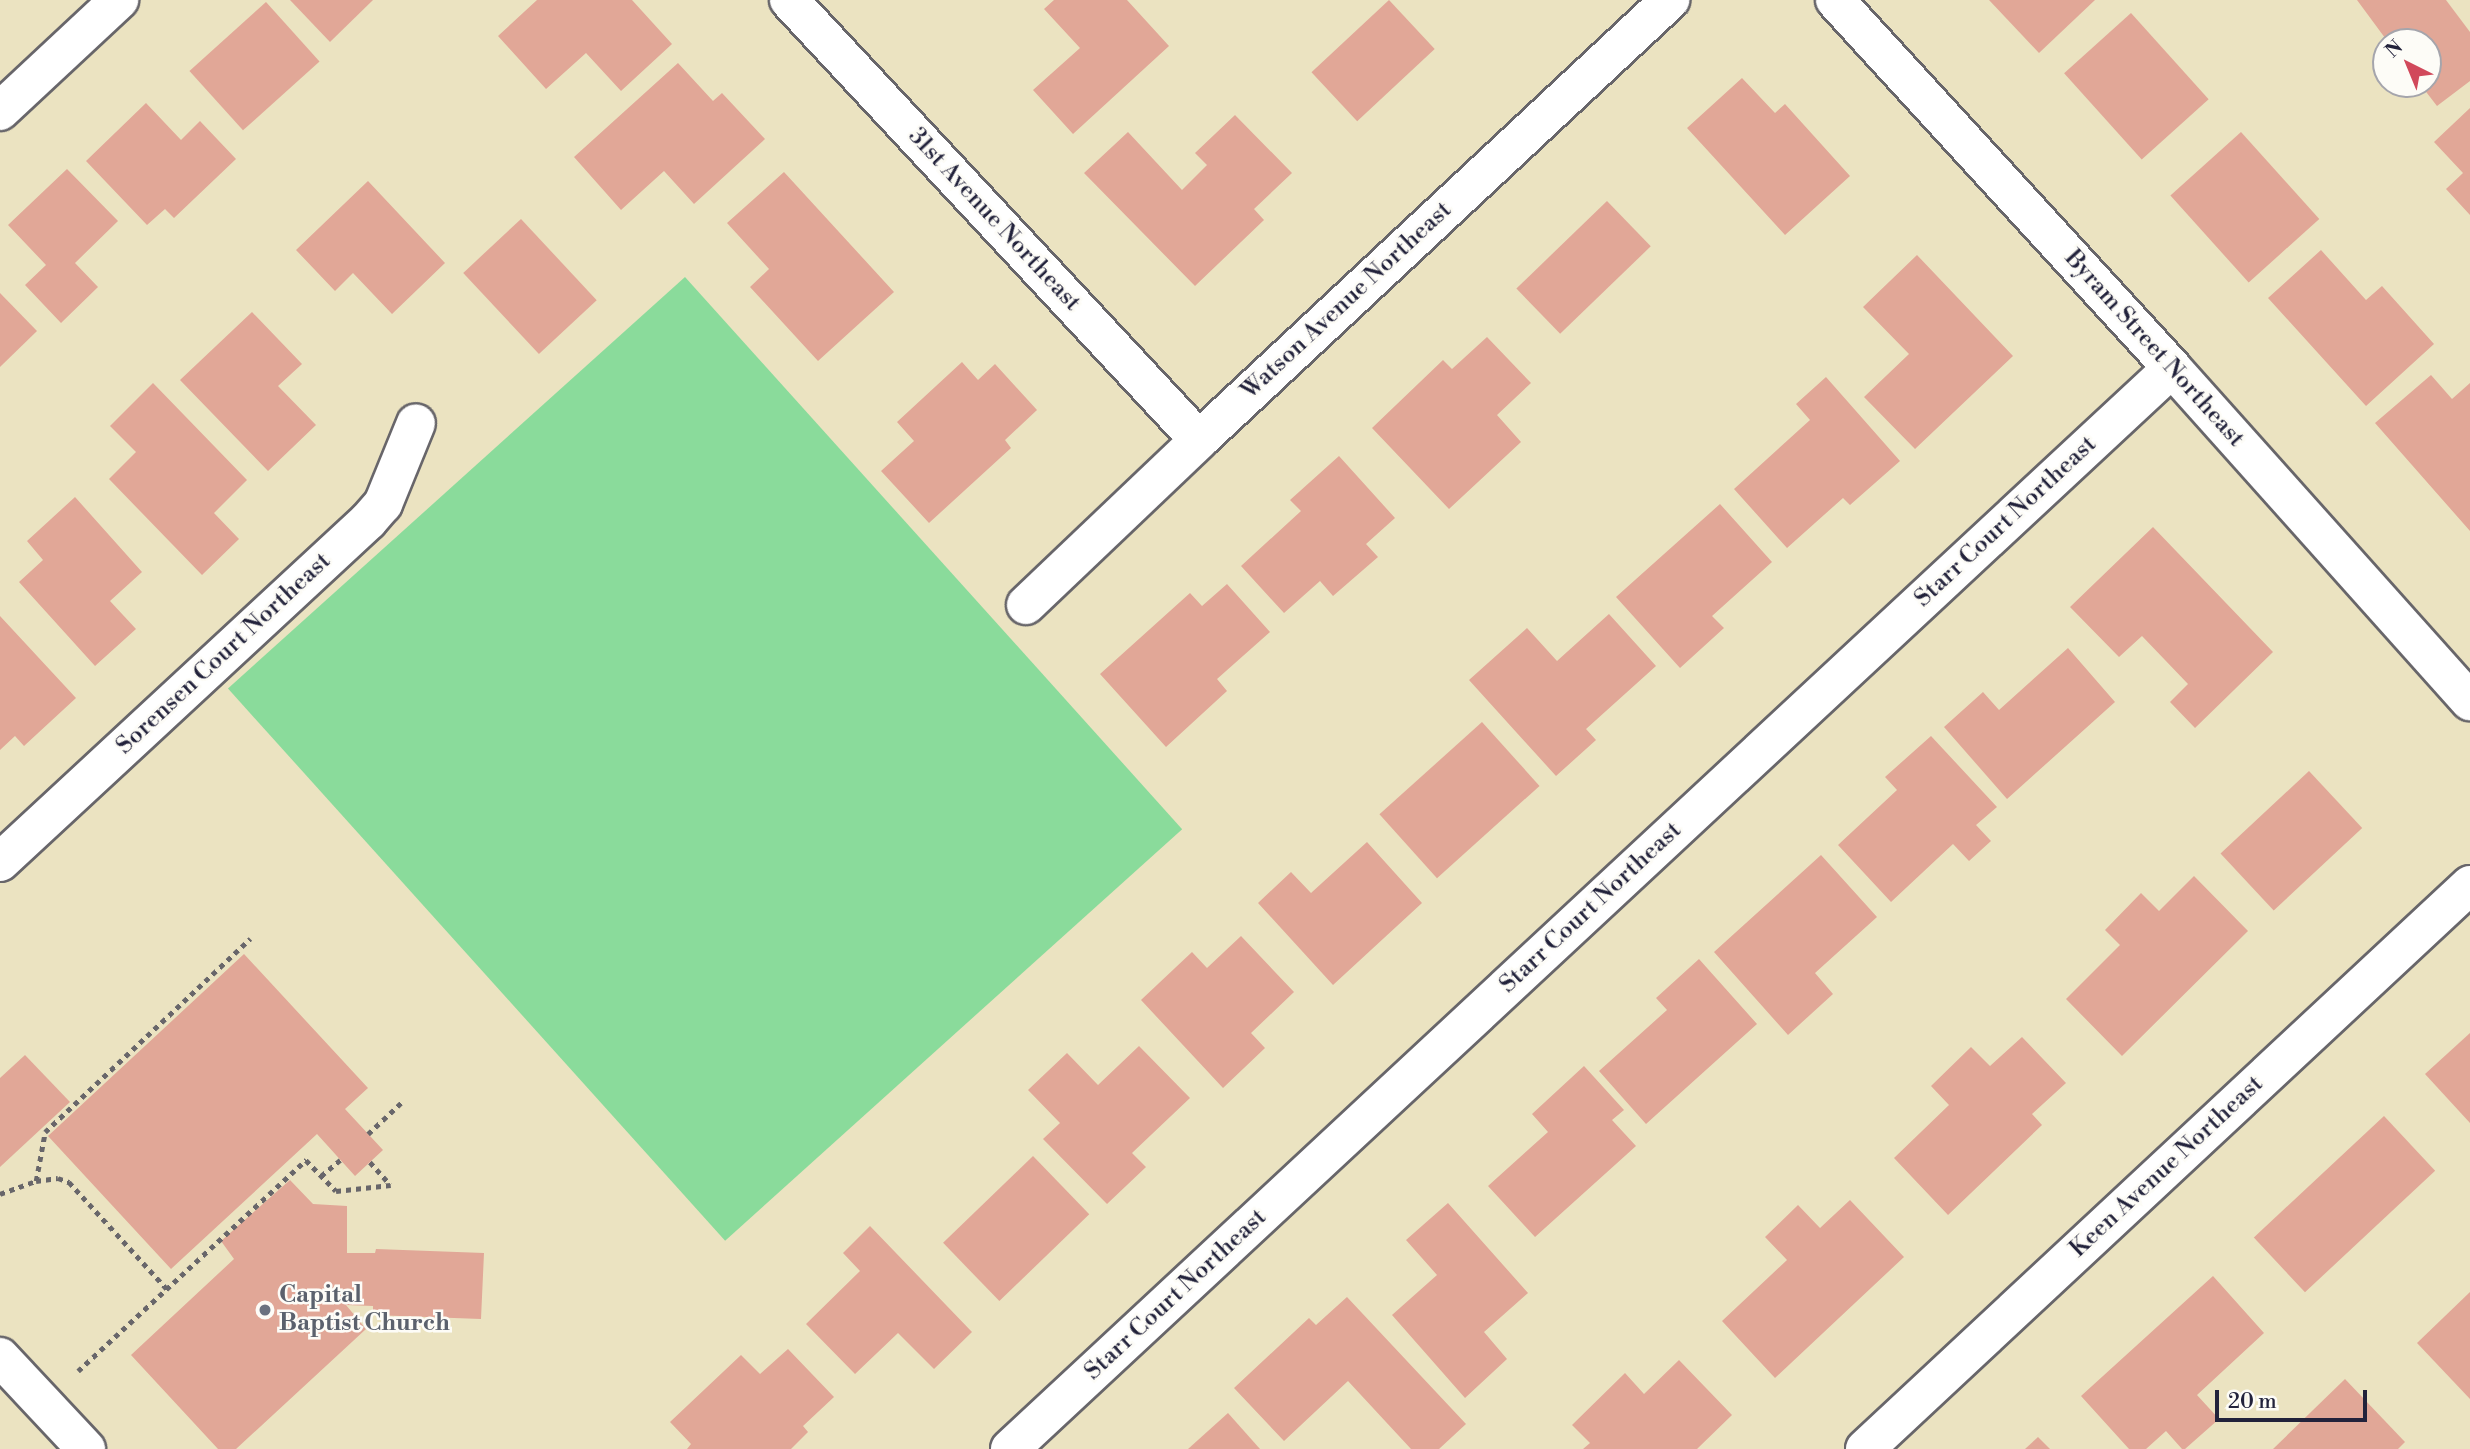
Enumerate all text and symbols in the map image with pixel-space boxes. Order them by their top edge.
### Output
north arrow [2372,28,2442,98]
text: N [2380,35,2408,63]
street label: 31st Avenue Northeast [902,122,1086,318]
street label: Watson Avenue Northeast [1236,196,1458,406]
street label: Byram Street Northeast [2058,245,2250,453]
street label: Starr Court Northeast [1909,430,2103,614]
street label: Sorensen Court Northeast [111,547,337,761]
street label: Starr Court Northeast [1494,816,1688,1000]
street label: Keen Avenue Northeast [2064,1070,2270,1264]
street label: Starr Court Northeast [1079,1203,1273,1387]
place label: Capital Baptist Church [279,1282,450,1338]
marker: Capital Baptist Church [257,1302,273,1318]
scale bar [2218,1376,2370,1420]
text: 20 m [2228,1389,2277,1415]

